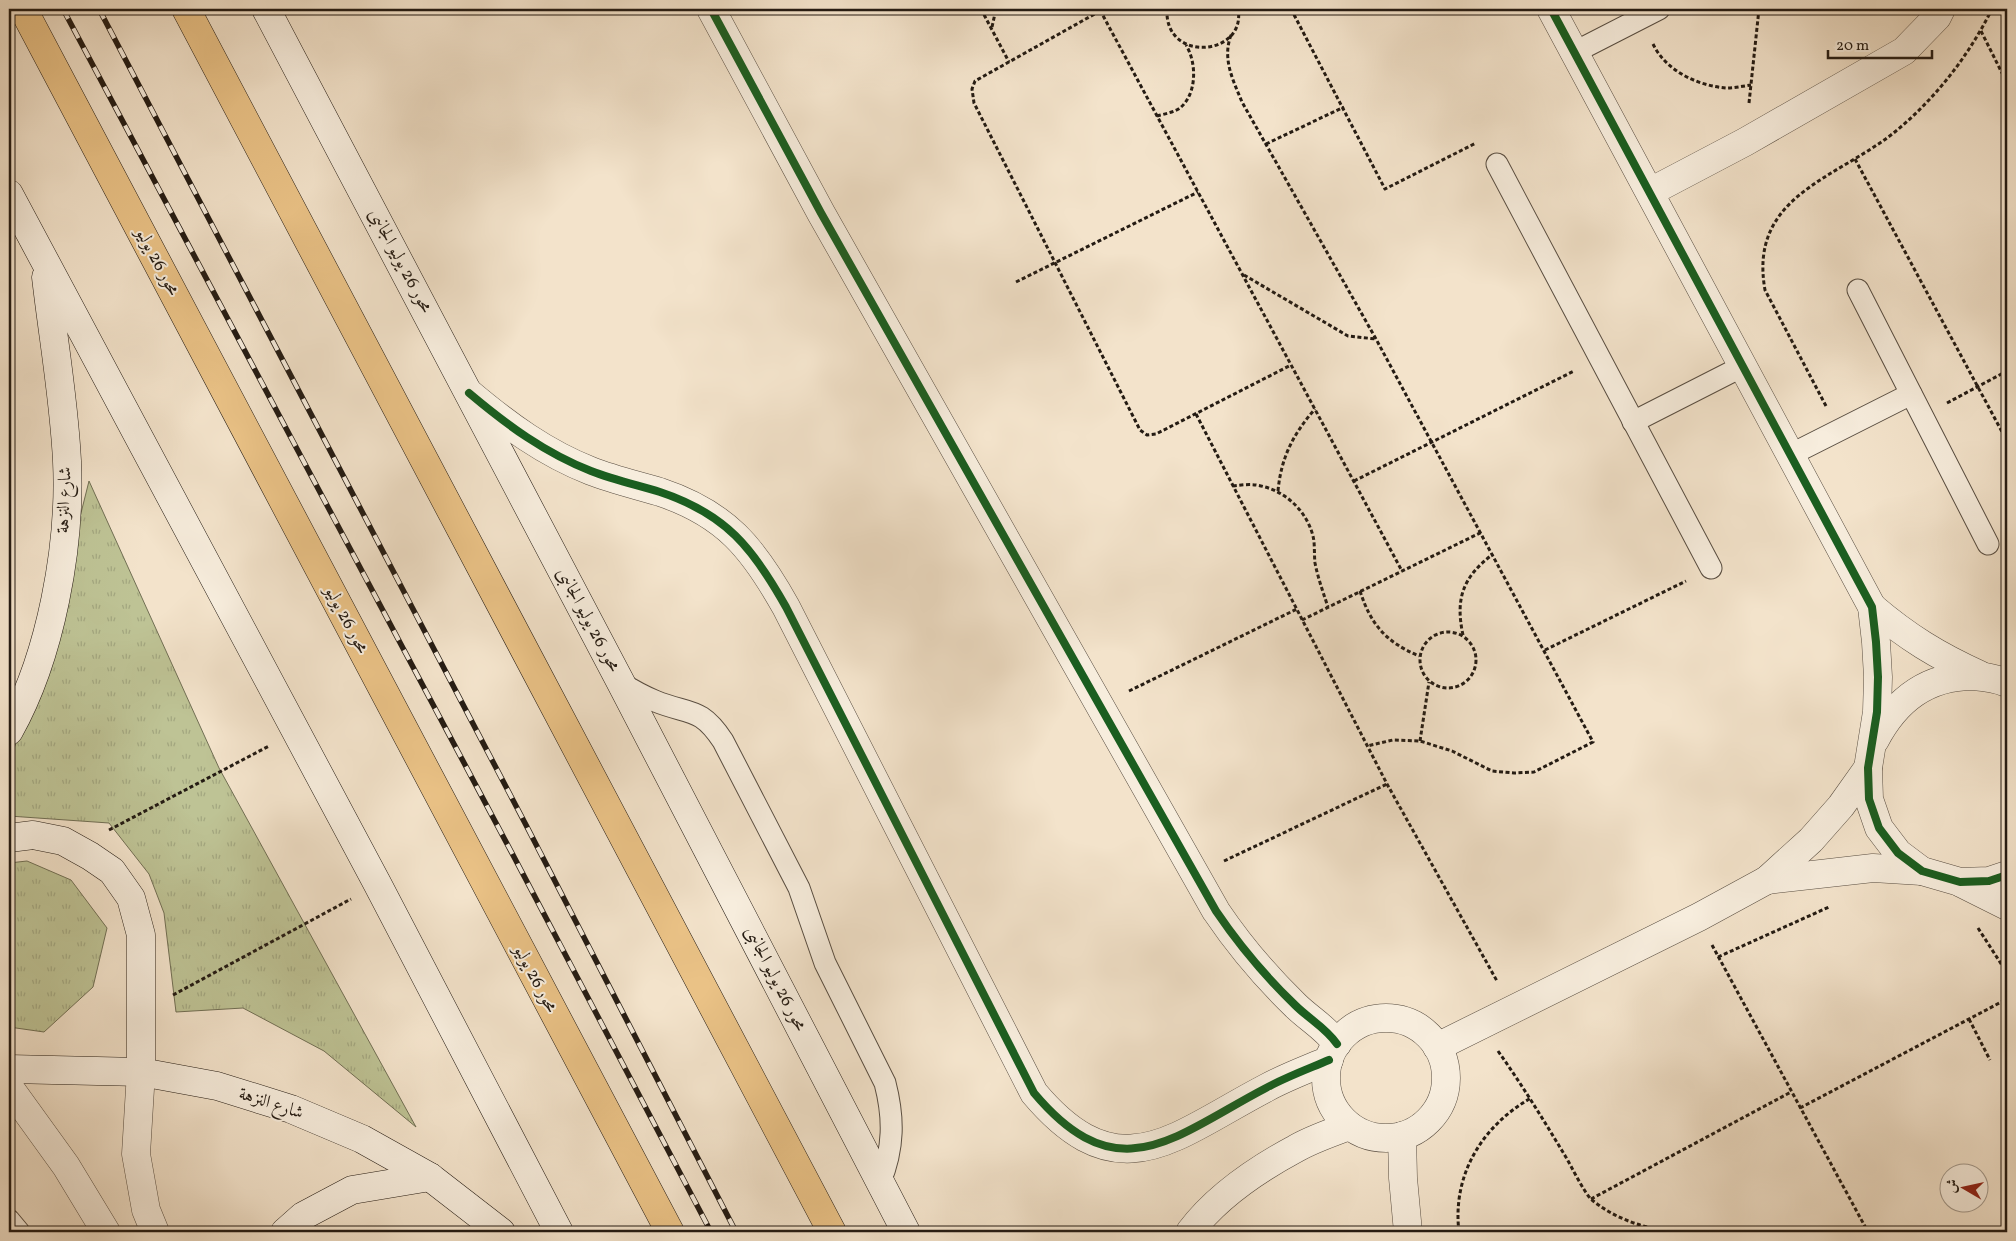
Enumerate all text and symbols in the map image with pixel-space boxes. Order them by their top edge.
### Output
scale bar [1828,28,1932,60]
text: 20 m [1836,36,1869,57]
street label: محور 26 يوليو الجانبى [362,204,438,318]
street label: محور 26 يوليو [128,222,185,300]
street label: شارع النزهة [51,466,80,534]
street label: محور 26 يوليو الجانبى [550,563,626,677]
street label: محور 26 يوليو [317,580,374,658]
street label: محور 26 يوليو الجانبى [738,922,812,1036]
street label: محور 26 يوليو [506,939,563,1017]
street label: شارع النزهة [235,1082,307,1127]
north arrow [1938,1164,1988,1214]
text: ش [1942,1178,1963,1195]

